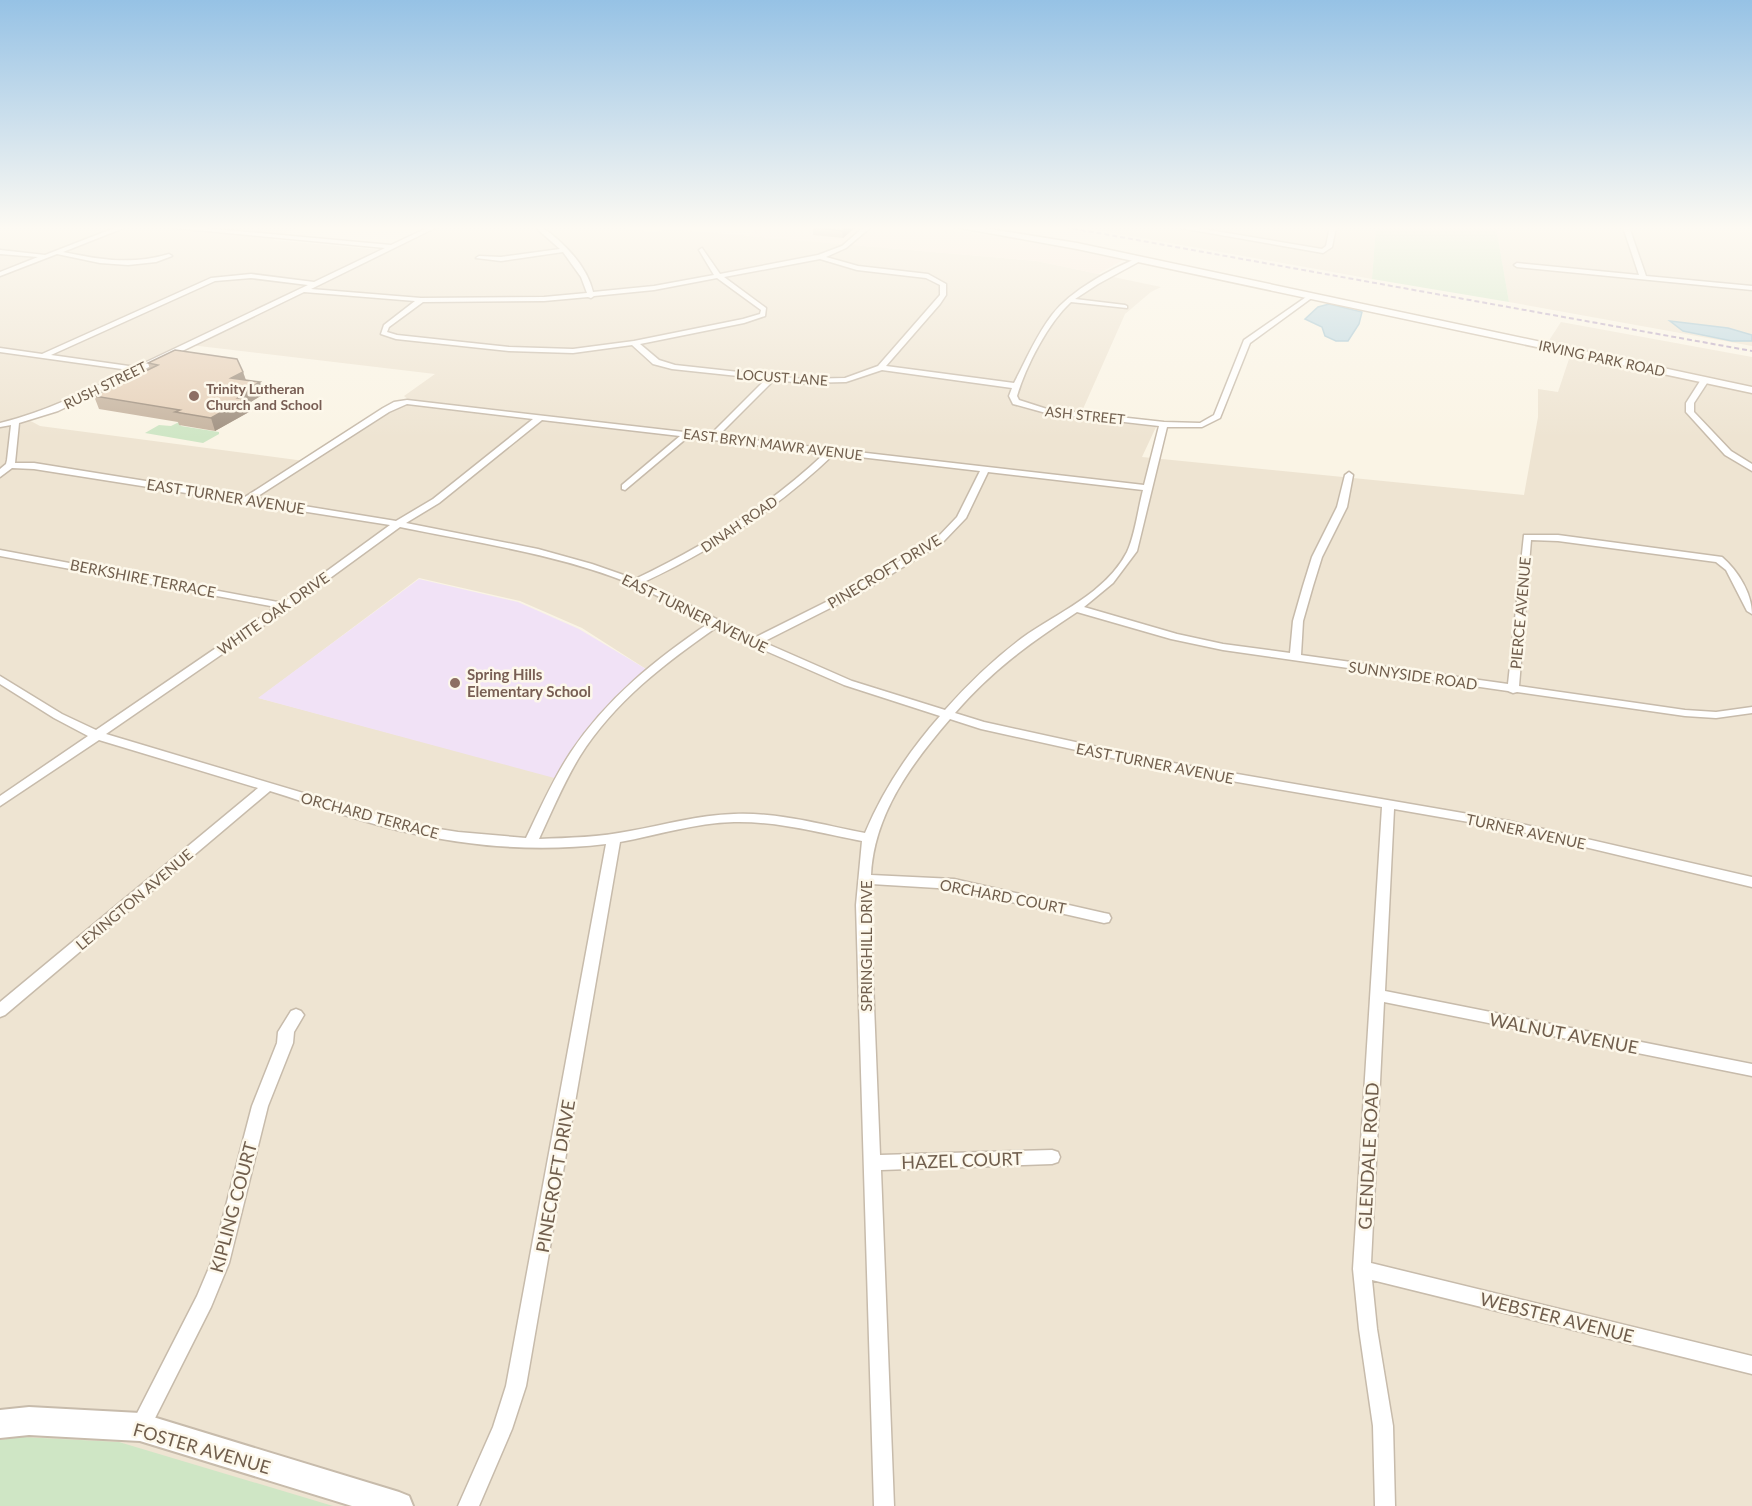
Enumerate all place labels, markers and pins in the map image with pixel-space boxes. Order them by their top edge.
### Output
place label: Trinity Lutheran Church and School [206,380,322,413]
marker: Trinity Lutheran Church and School [187,389,201,403]
place label: Spring Hills Elementary School [467,665,591,700]
marker: Spring Hills Elementary School [448,676,462,690]

